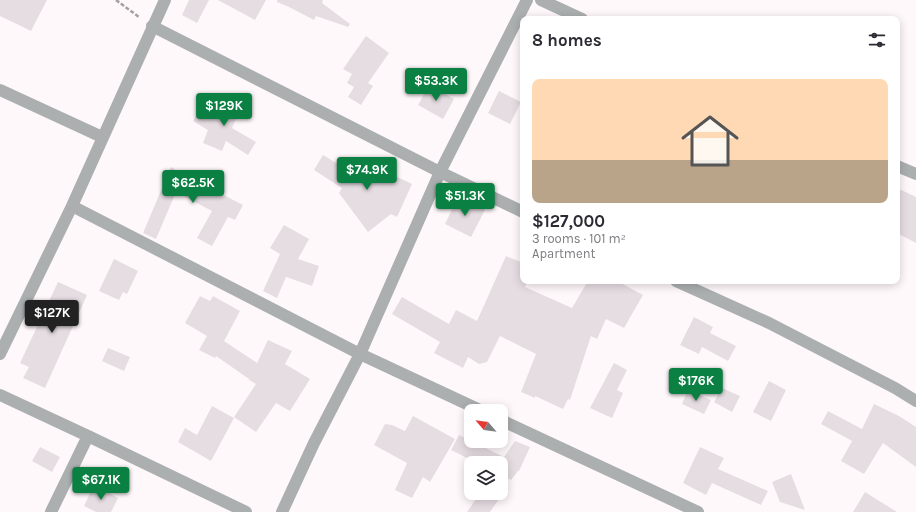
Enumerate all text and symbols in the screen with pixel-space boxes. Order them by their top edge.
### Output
icon: filters [866,29,888,51]
text: 8 homes [532,30,602,50]
pin: $53.3K [403,68,469,102]
text: $53.3K [414,73,458,88]
pin: $129K [196,93,252,127]
text: $129K [205,98,243,113]
icon: home [674,105,746,177]
pin: $74.9K [334,157,400,191]
text: $74.9K [346,162,388,177]
pin: $62.5K [160,170,226,204]
text: $62.5K [171,175,215,190]
pin: $51.3K [432,183,498,217]
text: $51.3K [445,188,485,203]
text: $127,000 [532,211,605,231]
text: 3 rooms · 101 m² [532,231,626,246]
text: Apartment [532,246,595,261]
pin: $127K [24,300,80,334]
text: $127K [34,305,70,320]
pin: $176K [668,368,724,402]
text: $176K [678,373,714,388]
north arrow [464,404,508,448]
map controls [464,404,508,500]
button: layers [464,456,508,500]
pin: $67.1K [68,467,134,501]
text: $67.1K [81,472,121,487]

